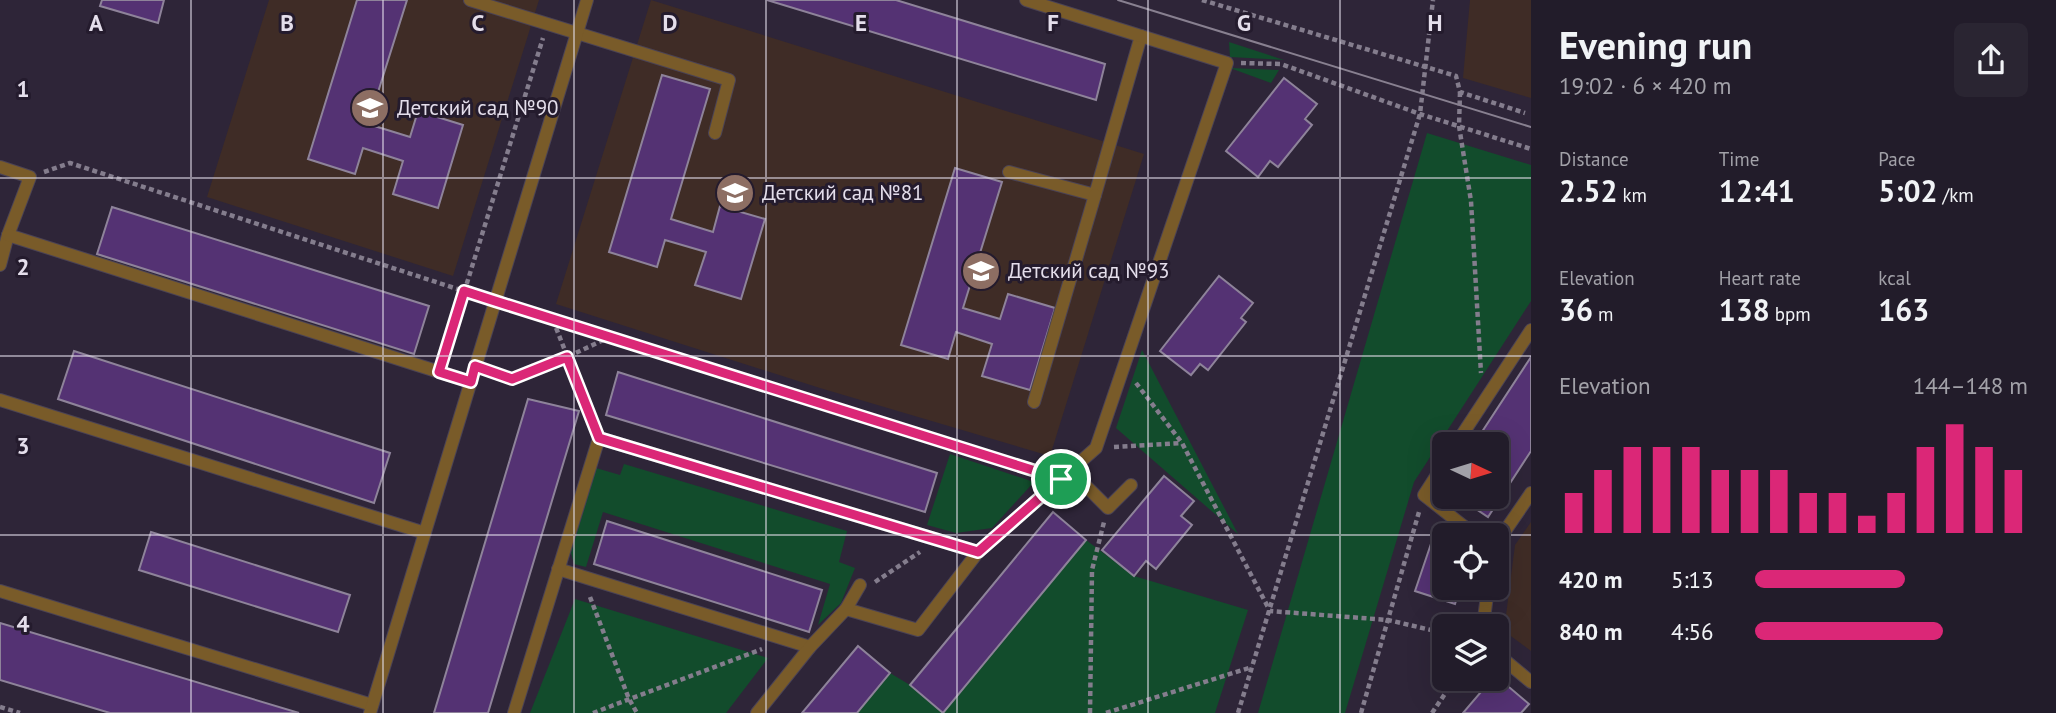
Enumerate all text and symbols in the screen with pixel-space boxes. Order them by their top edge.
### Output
text: A [89,8,103,37]
text: B [280,8,294,37]
text: C [472,8,485,37]
text: D [663,8,677,37]
text: E [855,8,867,37]
text: F [1047,8,1059,37]
text: G [1237,8,1251,37]
text: H [1428,8,1442,37]
text: Evening run [1559,20,1752,69]
button: share [1954,23,2028,97]
text: 19:02 · 6 × 420 m [1559,71,1731,100]
text: 1 [16,74,30,103]
school or university icon: Детский сад №90 [349,87,391,129]
place label: Детский сад №90 [397,94,559,121]
text: Distance [1559,147,1629,171]
text: Time [1719,147,1759,171]
text: Pace [1878,147,1916,171]
text: 2.52 [1559,171,1617,210]
text: 12:41 [1719,171,1795,210]
text: 5:02 [1878,171,1937,210]
school or university icon: Детский сад №81 [714,172,756,214]
place label: Детский сад №81 [762,179,924,206]
text: km [1617,183,1647,207]
text: /km [1937,183,1974,207]
school or university icon: Детский сад №93 [960,250,1002,292]
text: 2 [16,252,30,281]
place label: Детский сад №93 [1008,257,1170,284]
text: Elevation [1559,266,1635,290]
text: Heart rate [1719,266,1801,290]
text: kcal [1878,266,1911,290]
text: 36 [1559,290,1593,329]
text: 138 [1719,290,1770,329]
text: 163 [1878,290,1929,329]
text: m [1593,302,1614,326]
text: bpm [1770,302,1811,326]
text: Elevation [1559,371,1651,400]
text: 144–148 m [1913,371,2028,400]
text: 3 [16,431,30,460]
north arrow [1432,432,1508,509]
map controls [1432,432,1509,691]
pin [1031,449,1091,509]
icon: arrive [1042,460,1080,498]
button: locate [1432,523,1509,600]
text: 420 m [1559,565,1622,594]
text: 5:13 [1671,565,1714,594]
text: 4 [16,609,30,638]
button: layers [1432,614,1509,691]
text: 840 m [1559,617,1622,646]
text: 4:56 [1671,617,1714,646]

